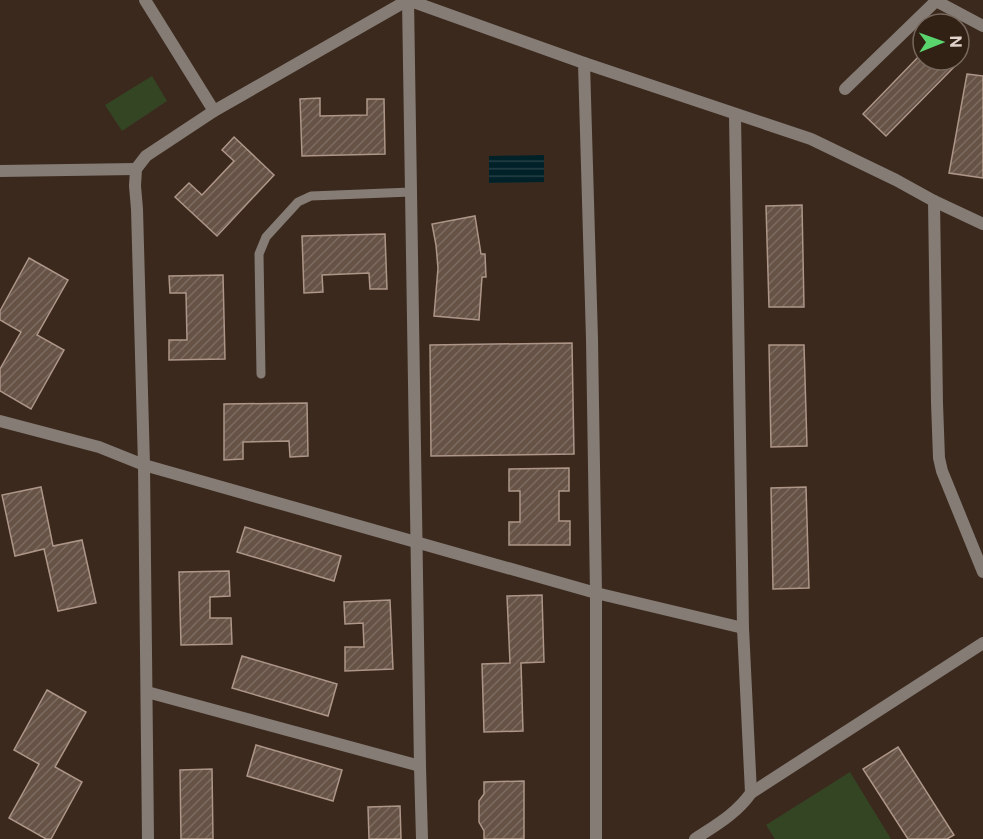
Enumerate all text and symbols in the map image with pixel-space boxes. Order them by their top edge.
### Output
north arrow [911,12,971,72]
text: N [946,35,965,48]

